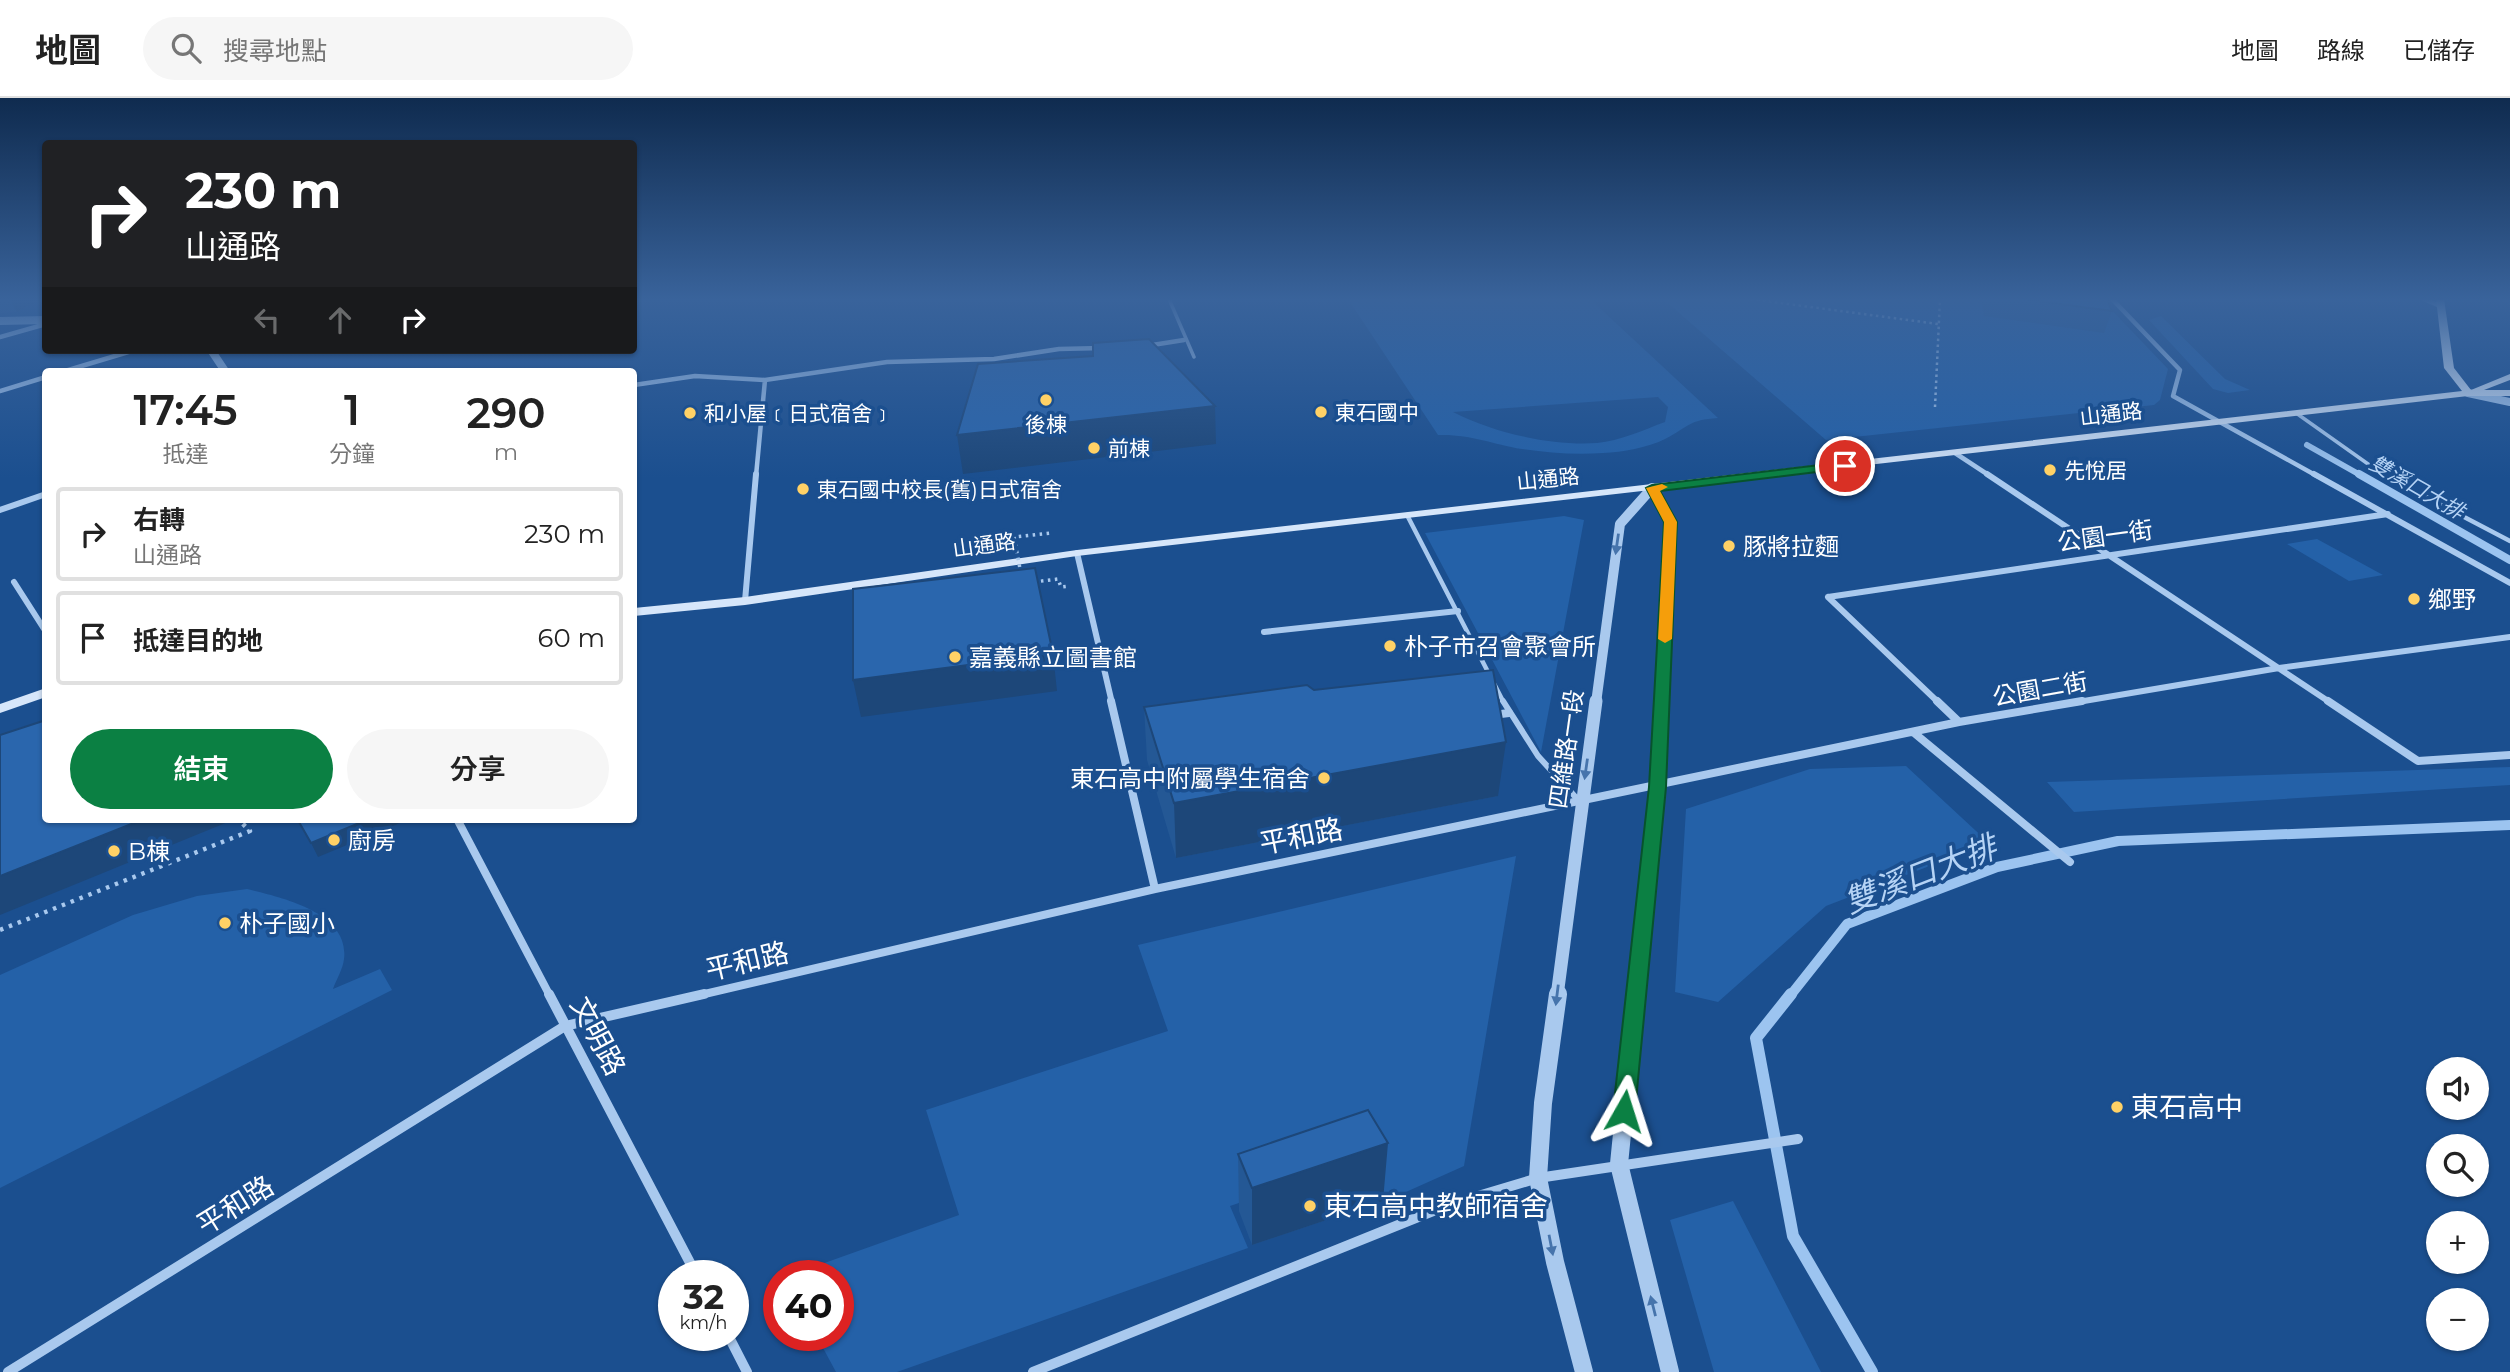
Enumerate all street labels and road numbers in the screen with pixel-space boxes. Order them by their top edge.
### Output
street label: 山通路 [2078,398,2144,430]
street label: 山通路 [1515,463,1581,495]
street label: 公園一街 [2055,515,2155,557]
street label: 山通路 [951,528,1017,562]
street label: 公園二街 [1990,666,2090,712]
street label: 四維路一段 [1543,688,1589,810]
street label: 平和路 [1257,811,1345,861]
street label: 平和路 [702,935,792,987]
street label: 文明路 [563,991,633,1081]
street label: 平和路 [190,1168,280,1242]

